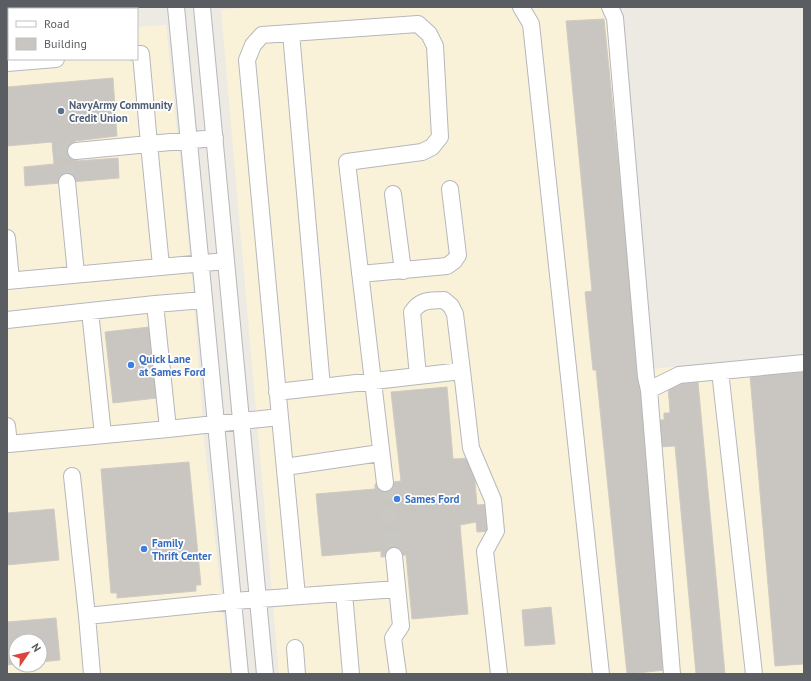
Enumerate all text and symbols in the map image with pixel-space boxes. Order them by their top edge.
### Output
legend [8,8,138,60]
text: Road [44,16,69,31]
text: Building [44,36,87,51]
place label: NavyArmy Community Credit Union [69,98,173,125]
marker: NavyArmy Community Credit Union [56,106,66,116]
place label: Quick Lane at Sames Ford [139,352,206,379]
marker: Quick Lane at Sames Ford [126,360,136,370]
place label: Sames Ford [405,492,460,506]
marker: Sames Ford [392,494,402,504]
place label: Family Thrift Center [152,536,212,563]
marker: Family Thrift Center [139,544,149,554]
north arrow [8,633,48,673]
text: N [28,640,44,654]

